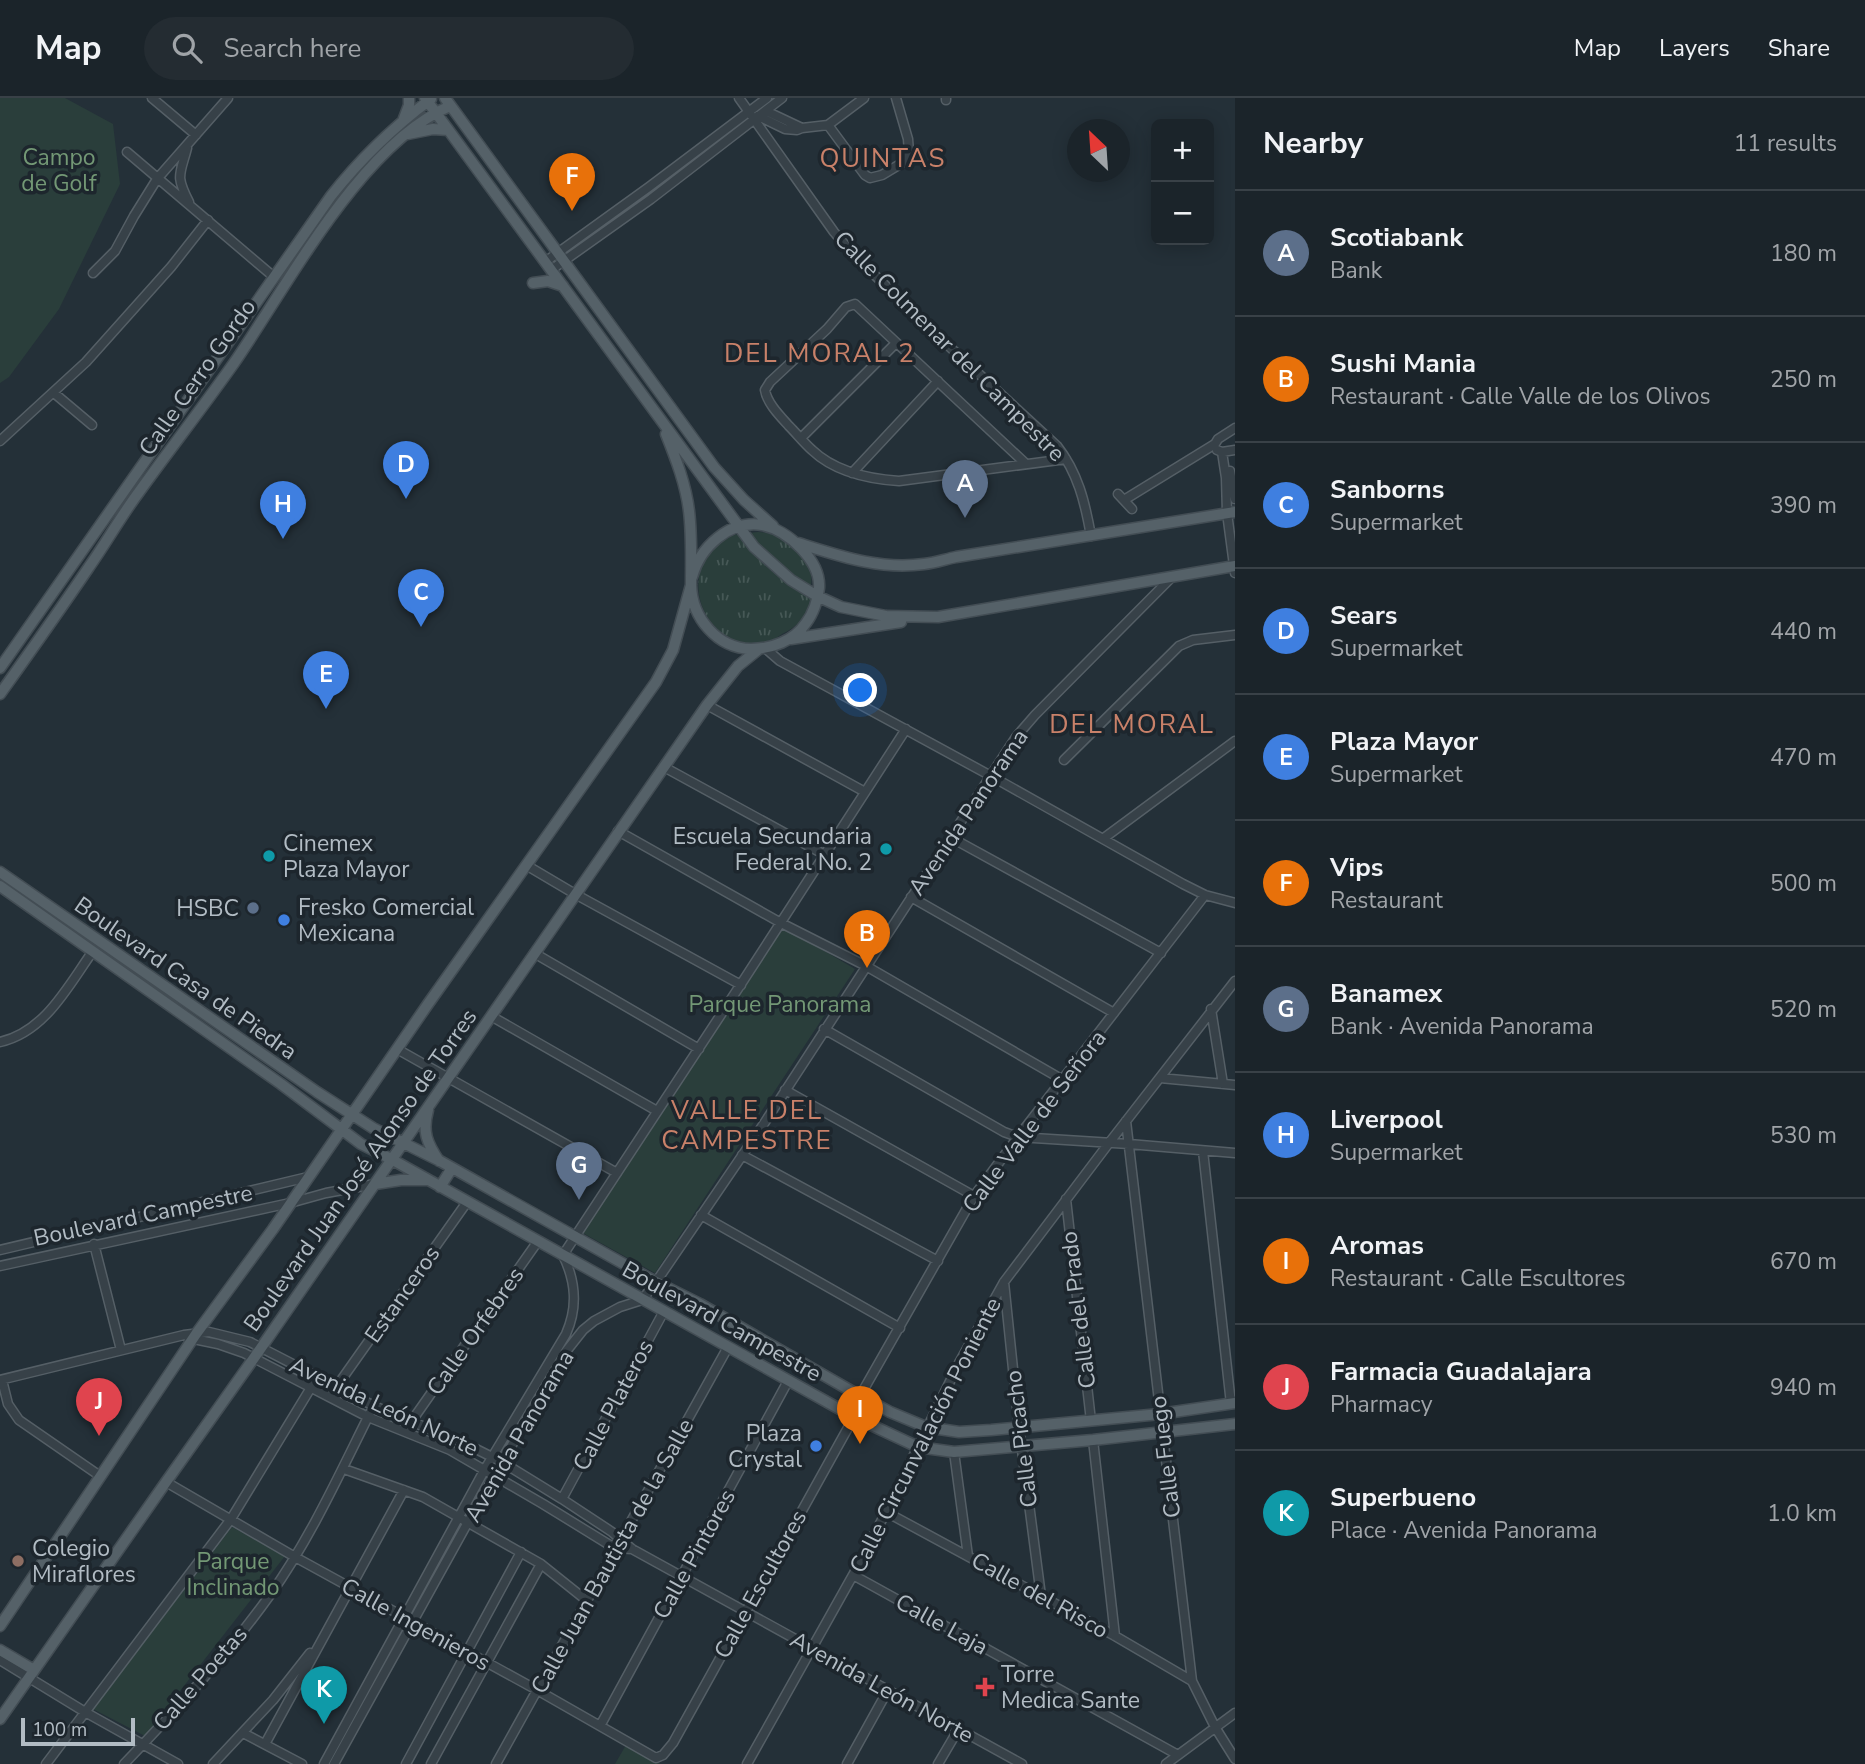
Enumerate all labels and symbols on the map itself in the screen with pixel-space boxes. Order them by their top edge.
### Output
north arrow [1067,119,1130,182]
district label: QUINTAS [819,141,947,176]
park label: Campo de Golf [21,142,97,199]
pin: F [549,153,595,211]
street label: Calle Colmenar del Campestre [827,224,1072,469]
street label: Calle Cerro Gordo [132,293,263,462]
district label: DEL MORAL 2 [724,336,916,371]
pin: D [383,441,429,499]
pin: A [942,460,988,518]
pin: H [260,481,306,539]
pin: C [398,569,444,627]
pin: E [303,651,349,709]
your location [843,673,877,707]
district label: DEL MORAL [1049,707,1215,742]
street label: Avenida Panorama [901,723,1036,901]
place label: Escuela Secundaria Federal No. 2 [673,821,872,878]
place label: Cinemex Plaza Mayor [283,828,410,885]
marker: Escuela Secundaria Federal No. 2 [878,841,894,857]
marker: Cinemex Plaza Mayor [261,848,277,864]
street label: Boulevard Casa de Piedra [68,890,303,1067]
place label: Fresko Comercial Mexicana [298,892,474,949]
place label: HSBC [176,893,239,924]
marker: HSBC [245,900,261,916]
pin: B [844,910,890,968]
marker: Fresko Comercial Mexicana [276,912,292,928]
park label: Parque Panorama [689,989,871,1020]
street label: Boulevard Juan José Alonso de Torres [237,1003,484,1338]
street label: Calle Valle de Señora [955,1024,1113,1219]
district label: VALLE DEL CAMPESTRE [661,1093,833,1158]
pin: G [556,1142,602,1200]
street label: Boulevard Campestre [31,1177,255,1254]
street label: Calle del Prado [1053,1230,1104,1390]
street label: Estanceros [358,1239,447,1349]
street label: Boulevard Campestre [617,1254,827,1389]
street label: Calle Orfebres [420,1261,531,1402]
street label: Calle Circunvalación Poniente [842,1292,1009,1578]
street label: Calle Plateros [566,1334,661,1476]
street label: Avenida Panorama [457,1344,581,1528]
street label: Avenida León Norte [284,1349,483,1464]
street label: Calle Picacho [998,1369,1045,1509]
pin: J [76,1378,122,1436]
pin: I [837,1386,883,1444]
street label: Calle Fuego [1143,1394,1188,1520]
street label: Calle Juan Bautista de la Salle [524,1413,701,1699]
place label: Plaza Crystal [728,1418,802,1475]
marker: Plaza Crystal [808,1438,824,1454]
street label: Calle Pintores [646,1484,743,1625]
street label: Calle Escultores [707,1504,814,1664]
place label: Colegio Miraflores [32,1533,136,1590]
street label: Calle del Risco [966,1545,1114,1646]
park label: Parque Inclinado [186,1546,280,1603]
marker: Colegio Miraflores [10,1553,26,1569]
street label: Calle Ingenieros [336,1571,496,1678]
street label: Calle Laja [890,1586,994,1663]
street label: Calle Poetas [146,1619,254,1737]
street label: Avenida León Norte [785,1624,979,1751]
place label: Torre Medica Sante [1001,1659,1140,1716]
pin: K [301,1666,347,1724]
marker: Torre Medica Sante [975,1677,995,1697]
scale bar [21,1715,135,1747]

